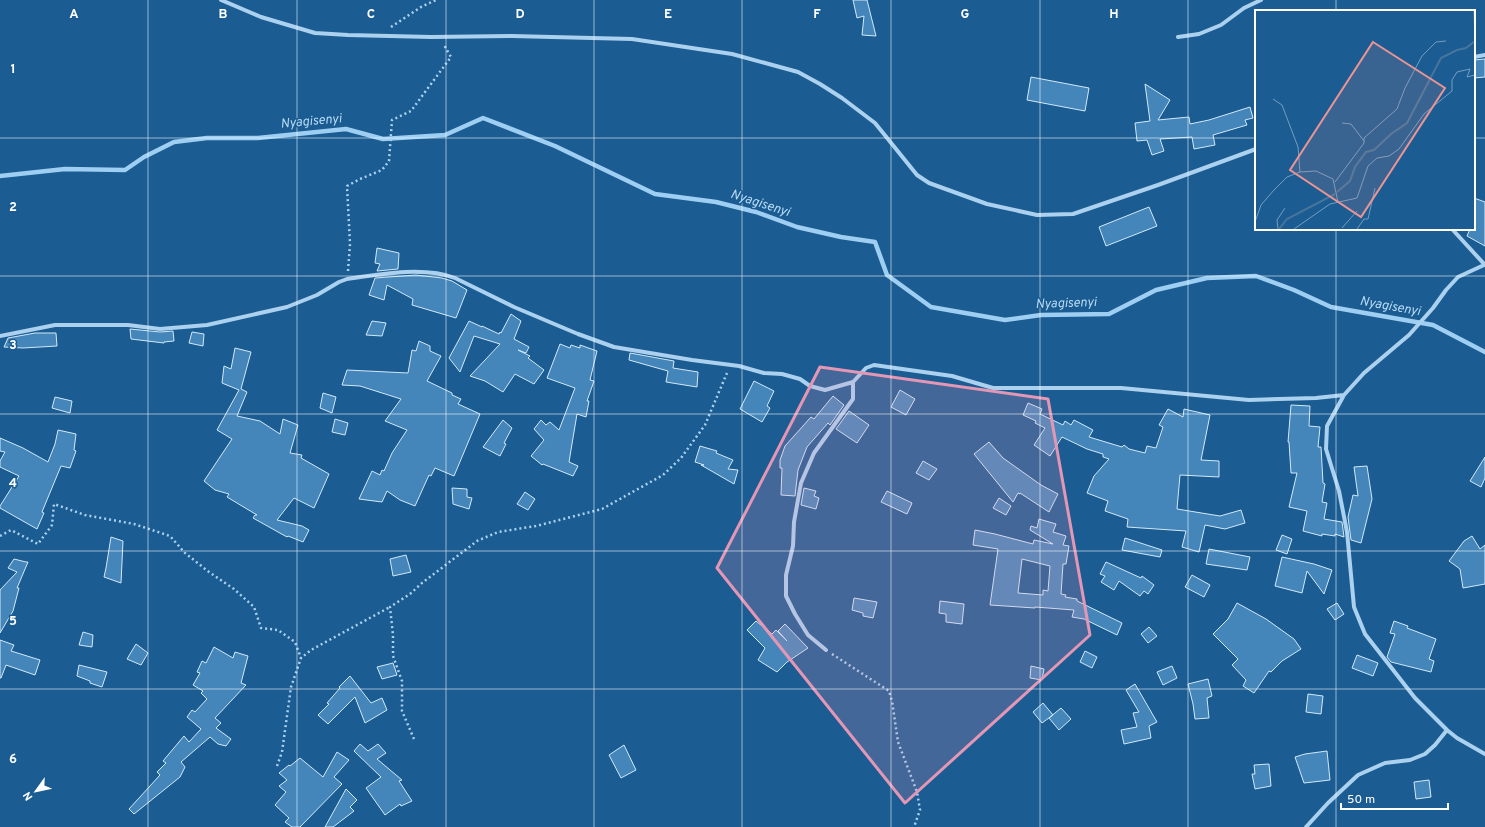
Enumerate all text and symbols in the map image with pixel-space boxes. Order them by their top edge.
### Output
text: A [69,7,79,23]
text: B [219,7,228,23]
text: C [367,7,375,23]
text: D [515,7,525,23]
text: E [664,7,672,23]
text: F [813,7,821,23]
text: G [961,7,970,23]
text: H [1109,7,1119,23]
inset map [1255,10,1475,230]
text: 1 [10,62,16,78]
water label: Nyagisenyi [280,111,343,133]
water label: Nyagisenyi [728,187,792,221]
text: 2 [9,200,17,216]
water label: Nyagisenyi [1358,294,1422,320]
water label: Nyagisenyi [1035,295,1098,313]
text: 3 [9,338,17,354]
text: 4 [9,476,17,492]
text: 5 [9,614,17,630]
text: 6 [9,752,17,768]
north arrow [16,771,56,811]
scale bar [1341,785,1448,811]
text: N [20,789,36,803]
text: 50 m [1347,792,1375,808]

